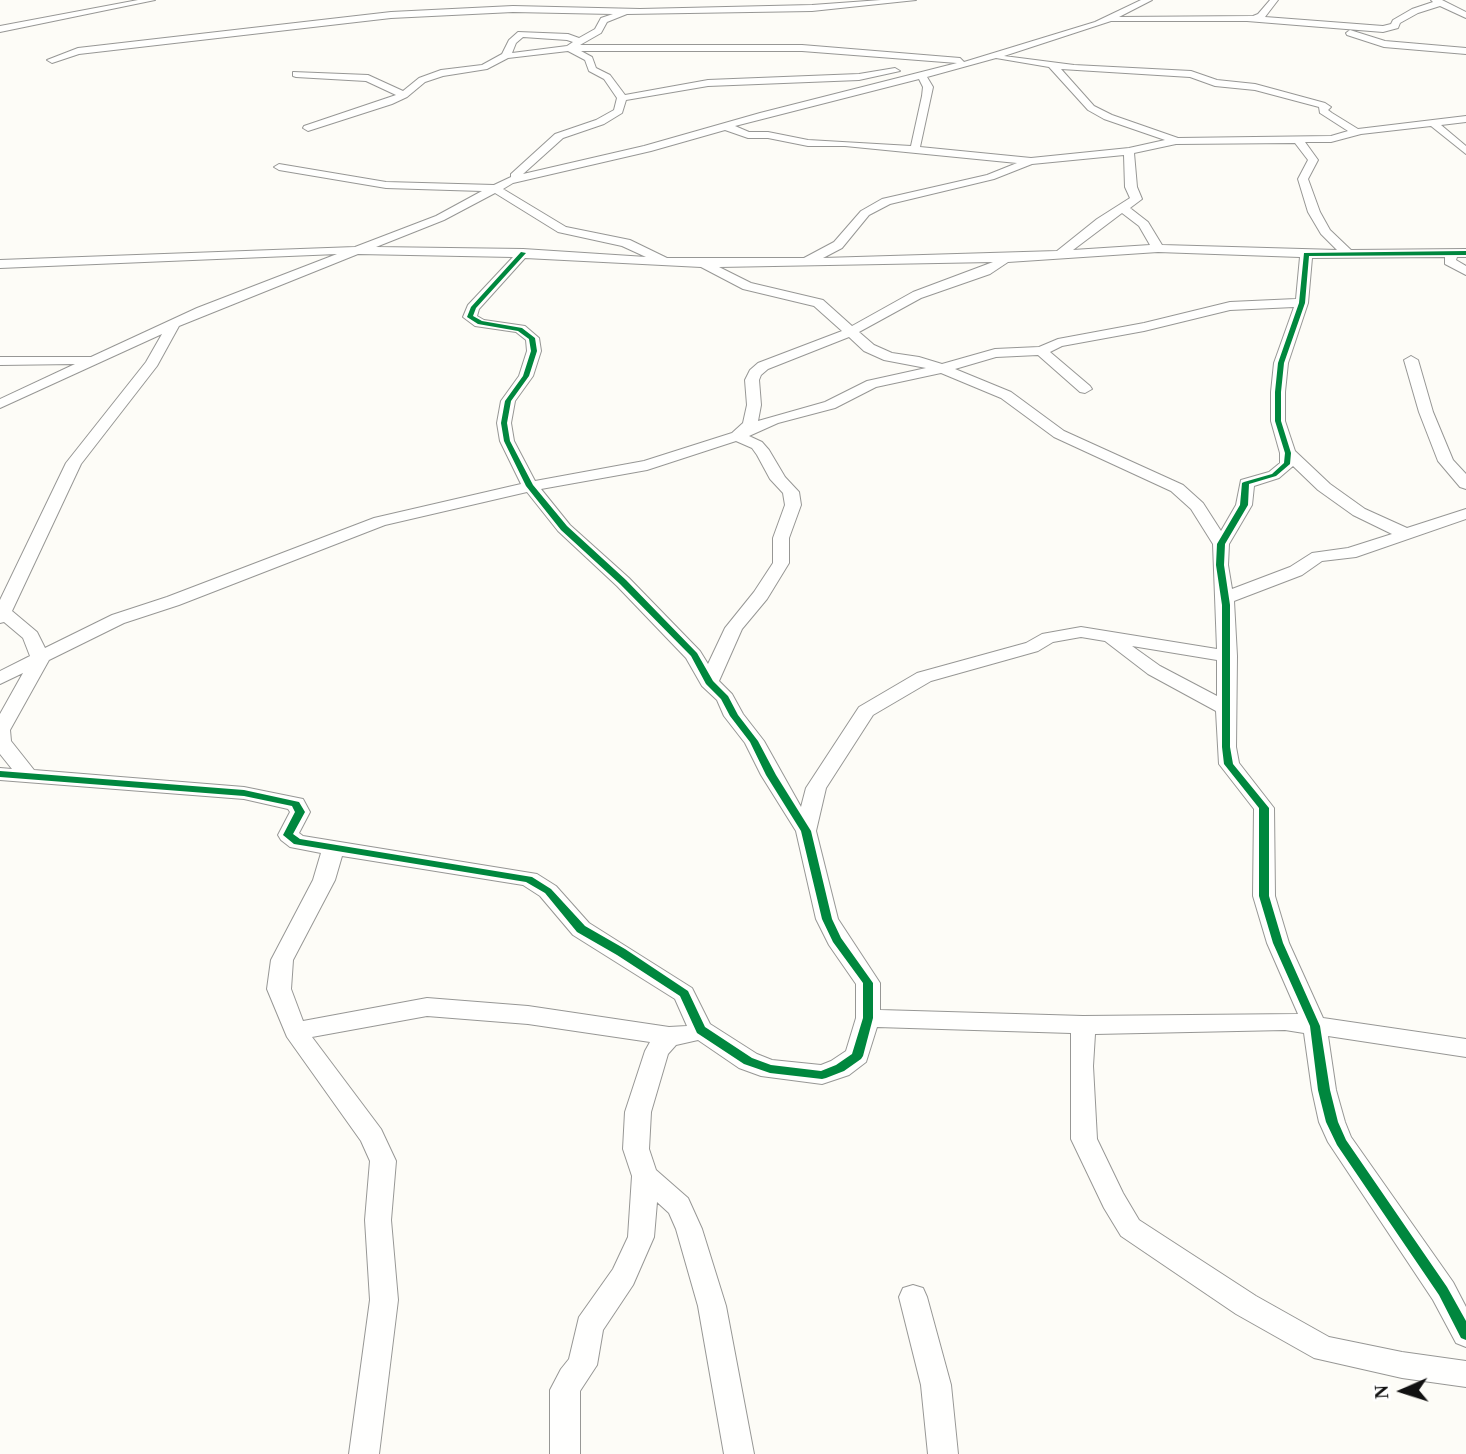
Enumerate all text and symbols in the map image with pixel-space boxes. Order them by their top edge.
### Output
north arrow [1368,1356,1438,1426]
text: N [1371,1385,1392,1400]

